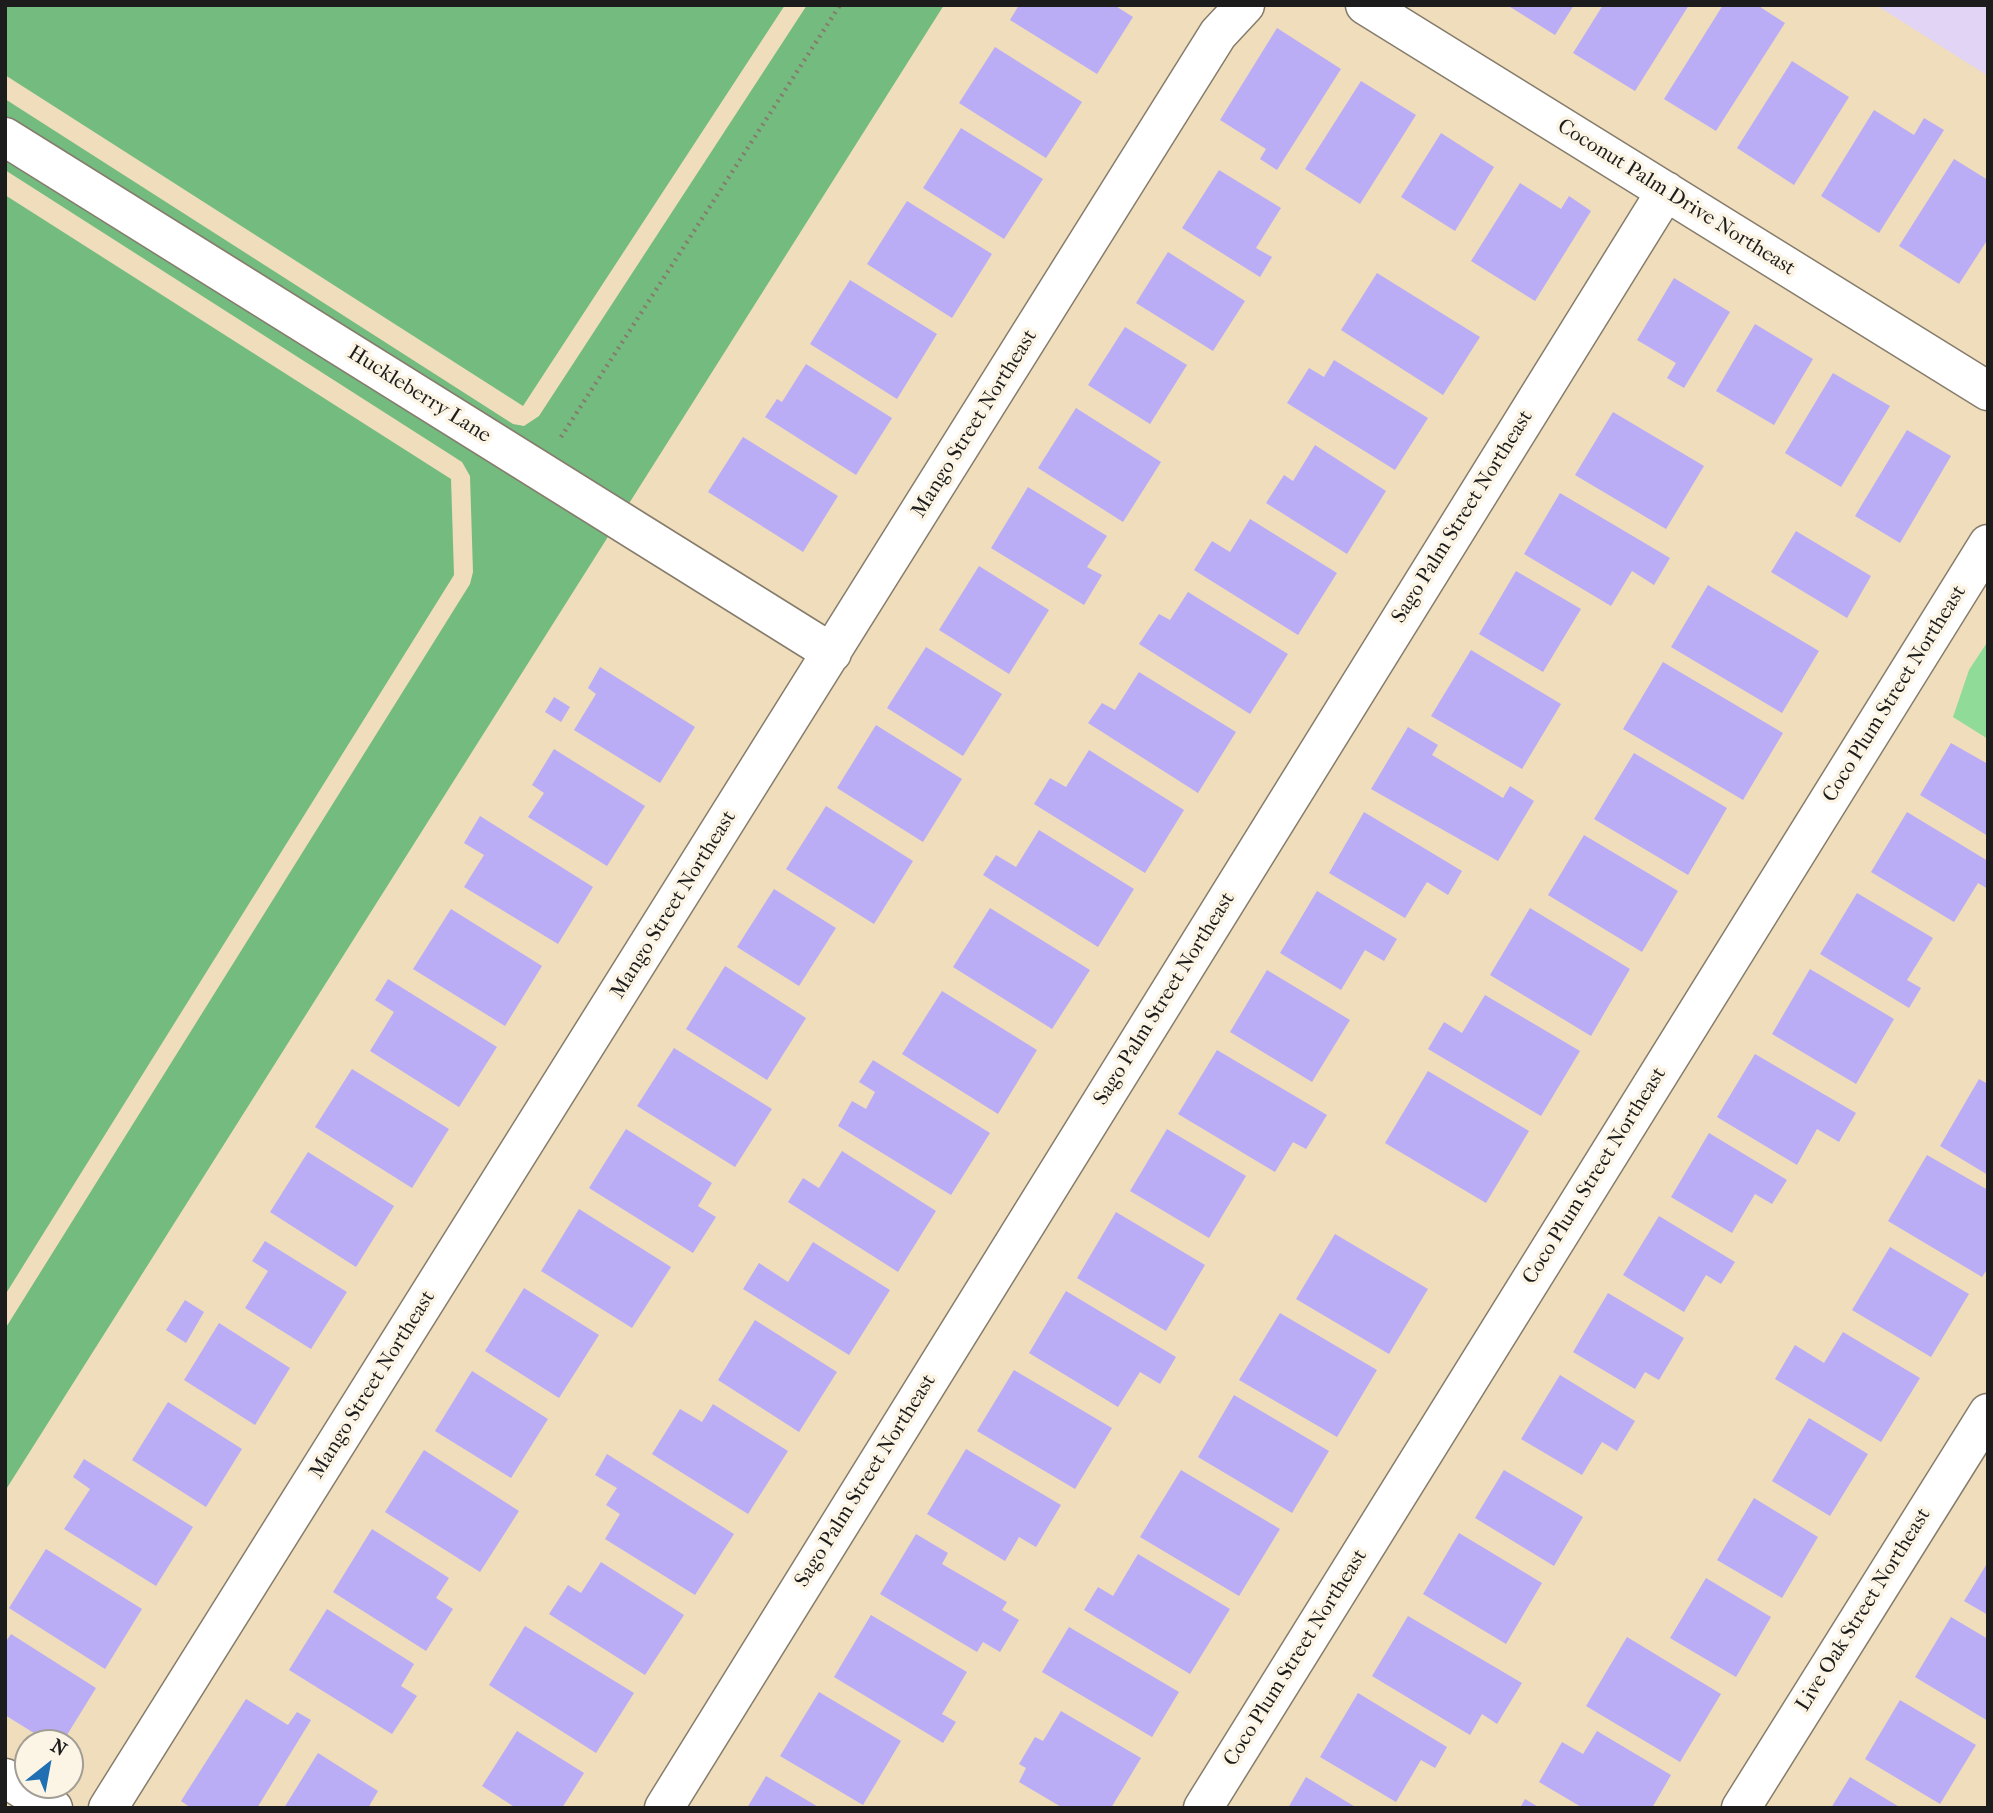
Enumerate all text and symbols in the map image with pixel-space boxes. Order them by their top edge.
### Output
street label: Coconut Palm Drive Northeast [1552,114,1800,282]
street label: Mango Street Northeast [907,325,1043,523]
street label: Huckleberry Lane [343,341,495,449]
street label: Sago Palm Street Northeast [1387,406,1539,628]
street label: Coco Plum Street Northeast [1818,581,1972,807]
street label: Mango Street Northeast [606,806,742,1004]
street label: Sago Palm Street Northeast [1089,888,1241,1110]
street label: Coco Plum Street Northeast [1518,1063,1672,1289]
street label: Mango Street Northeast [305,1286,441,1484]
street label: Sago Palm Street Northeast [790,1370,942,1592]
street label: Live Oak Street Northeast [1791,1504,1937,1716]
street label: Coco Plum Street Northeast [1219,1545,1373,1771]
north arrow [14,1729,84,1799]
text: N [47,1735,71,1761]

